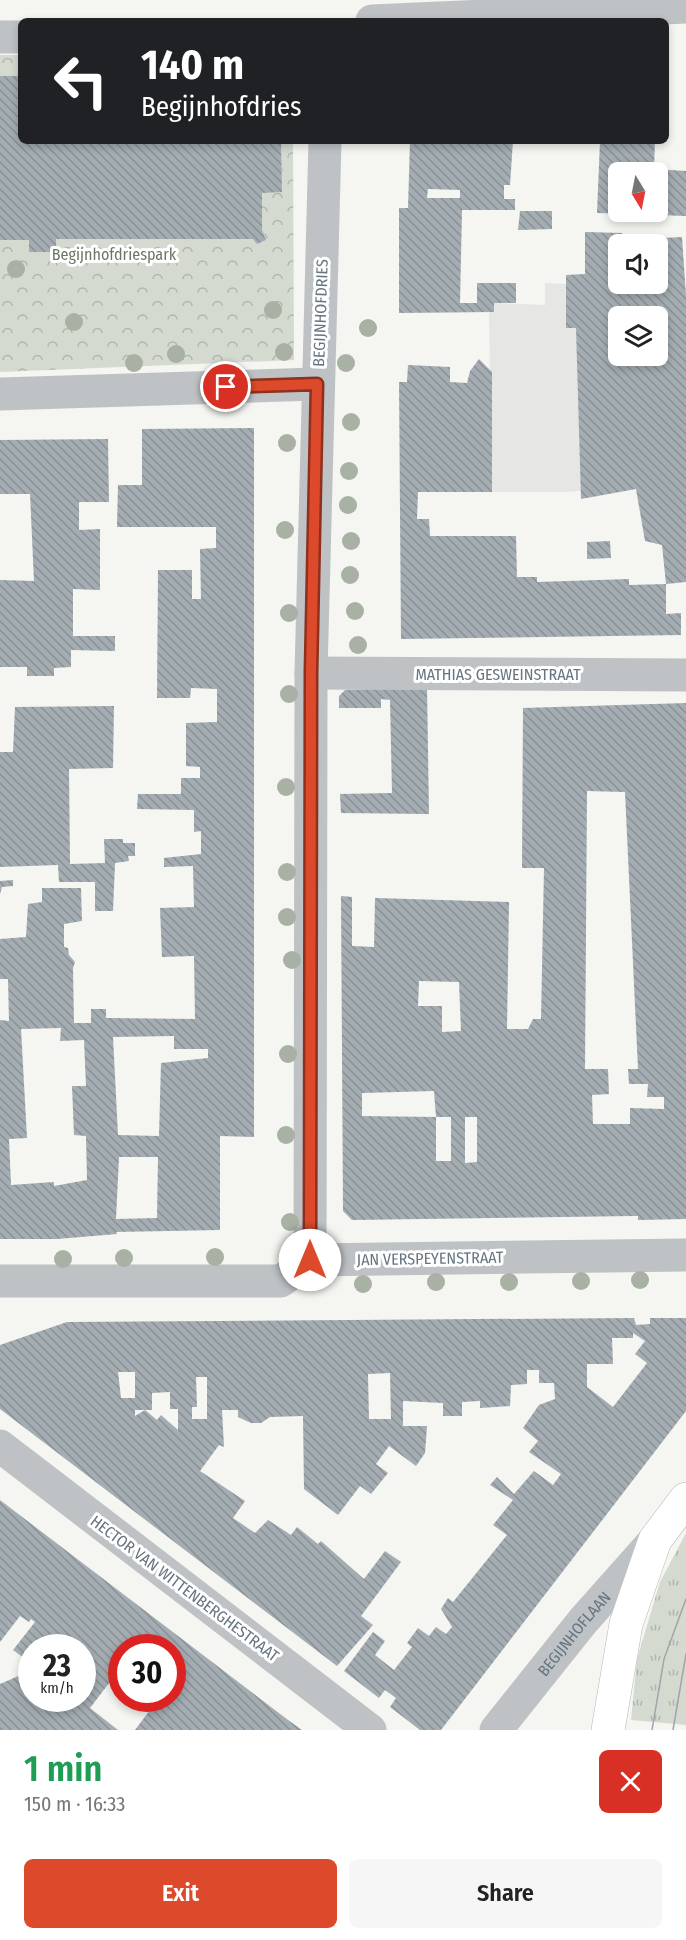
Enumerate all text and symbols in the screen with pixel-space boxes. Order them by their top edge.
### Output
text: 140 m [141,40,244,90]
icon: left [42,42,120,120]
text: Begijnhofdries [141,91,302,123]
north arrow [608,162,668,222]
map controls [608,162,668,366]
button: sound [608,234,668,294]
park label: Begijnhofdriespark [52,245,177,264]
street label: BEGIJNHOFDRIES [309,259,332,367]
button: layers [608,306,668,366]
pin [200,361,251,412]
icon: arrive [209,370,242,403]
street label: MATHIAS GESWEINSTRAAT [415,665,581,684]
position arrow [278,1228,342,1292]
street label: JAN VERSPEYENSTRAAT [357,1248,504,1269]
street label: HECTOR VAN WITTENBERGHESTRAAT [87,1511,283,1666]
street label: BEGIJNHOFLAAN [534,1588,615,1680]
speed limit sign: 30 [108,1634,186,1712]
text: 23 [43,1648,71,1684]
text: km/h [40,1679,74,1697]
text: 1 min [24,1747,102,1791]
button: close [599,1750,662,1813]
text: 150 m · 16:33 [24,1792,125,1816]
button: Exit [24,1859,337,1928]
button: Share [349,1859,662,1928]

